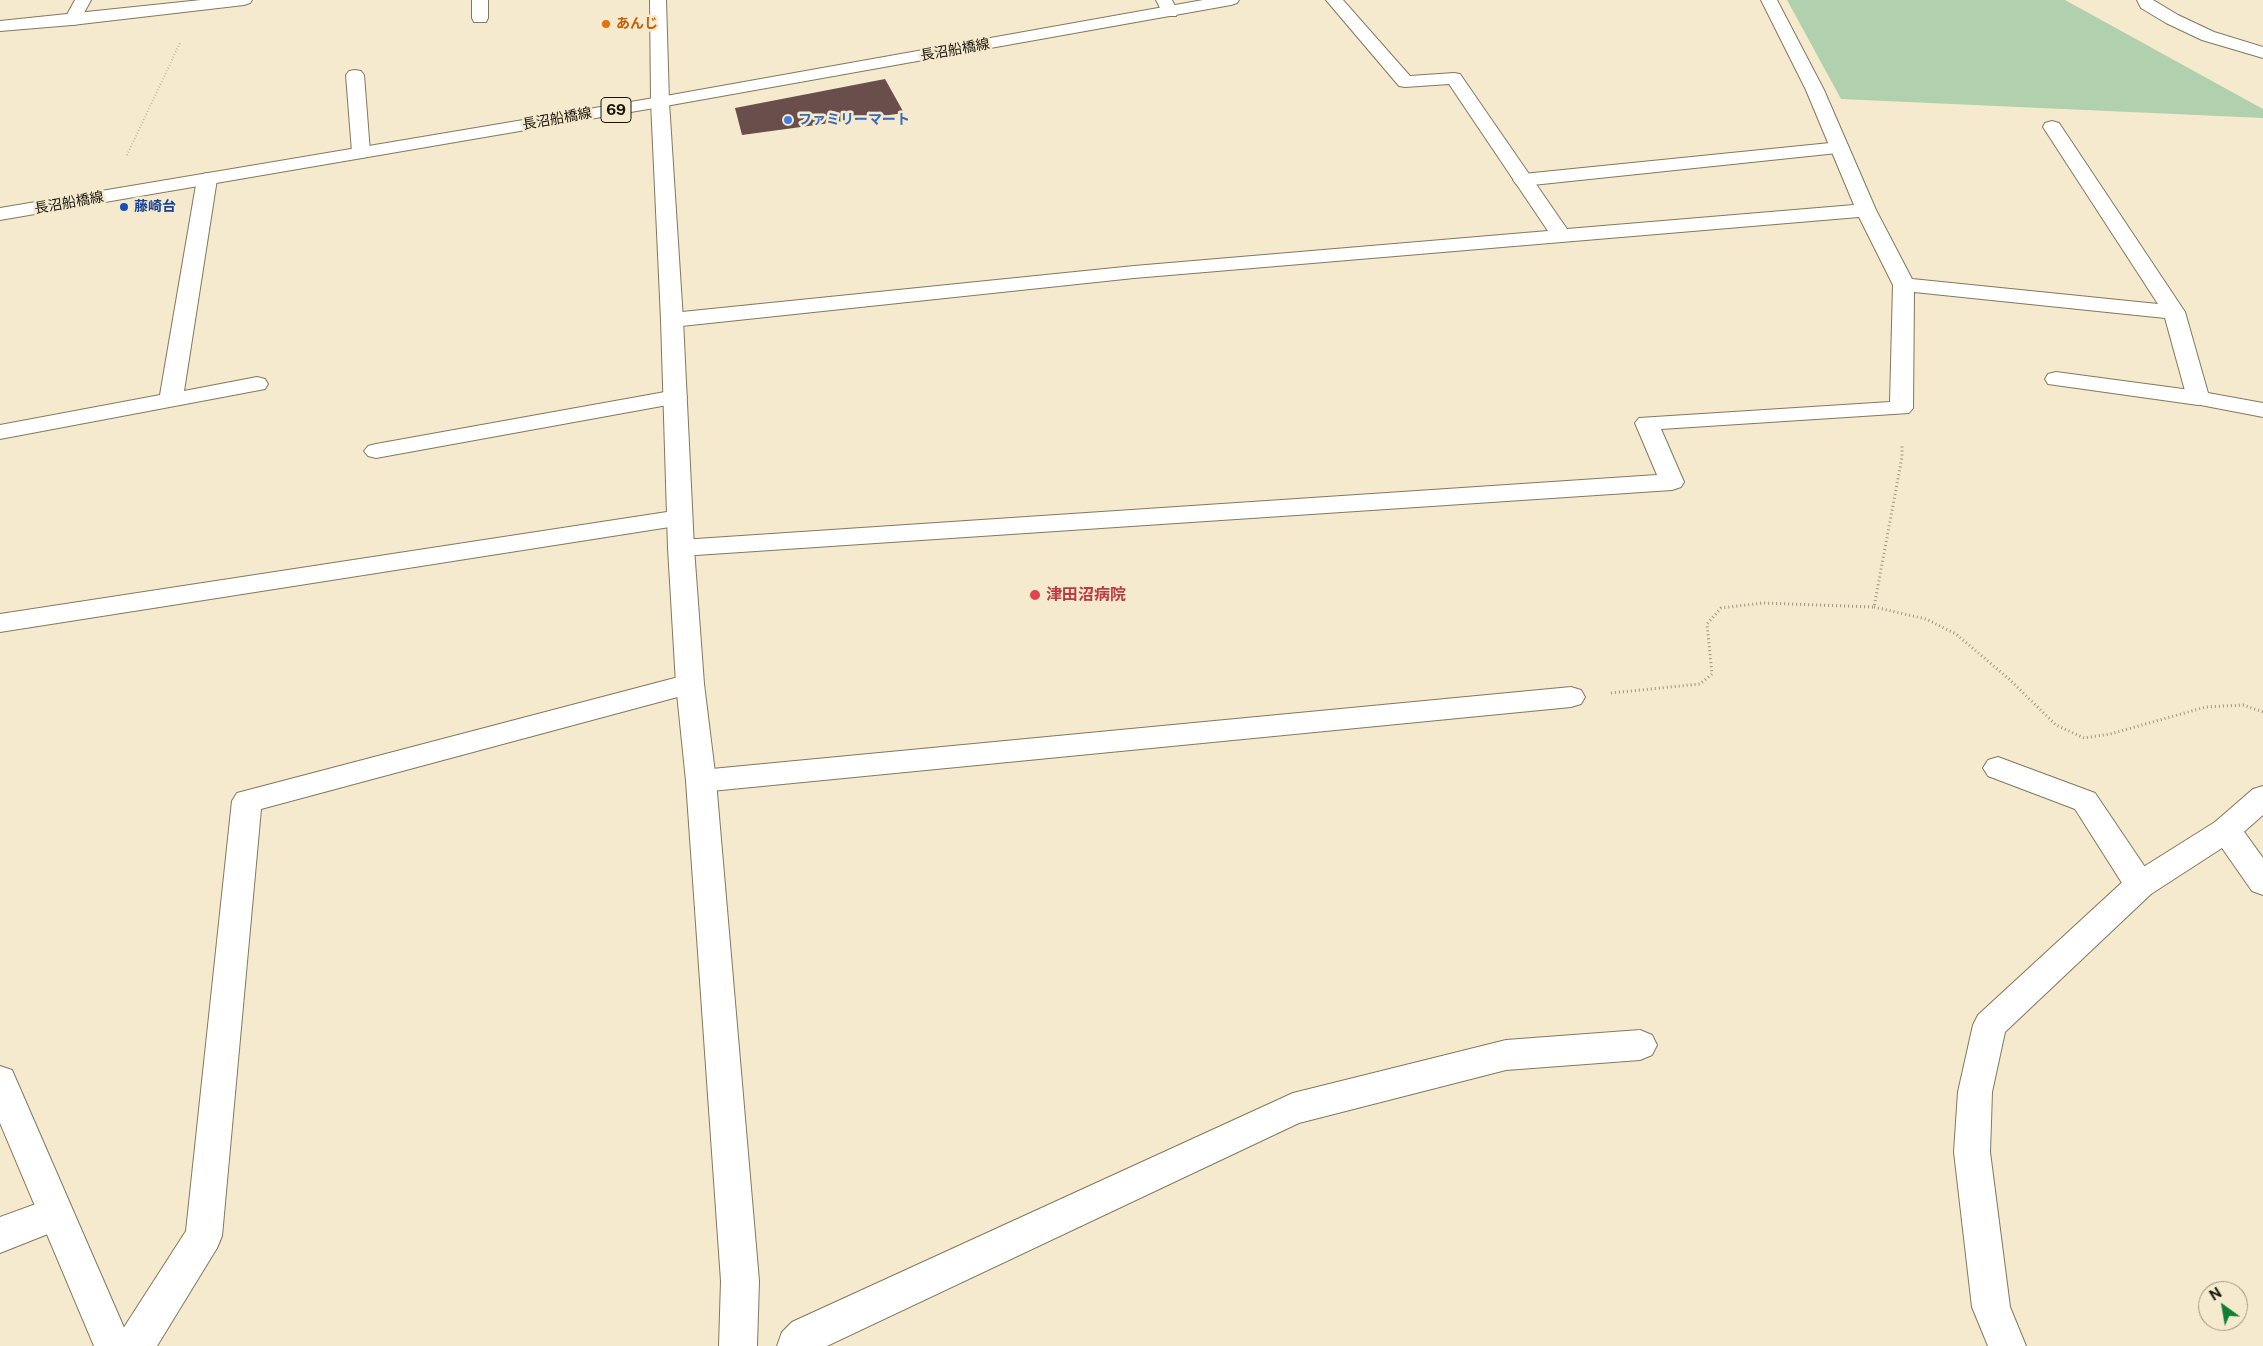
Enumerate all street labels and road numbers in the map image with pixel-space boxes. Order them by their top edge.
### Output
street label: 長沼船橋線 [919,36,991,64]
road number: 69 [601,98,631,122]
street label: 長沼船橋線 [521,105,593,133]
street label: 長沼船橋線 [33,189,105,217]

